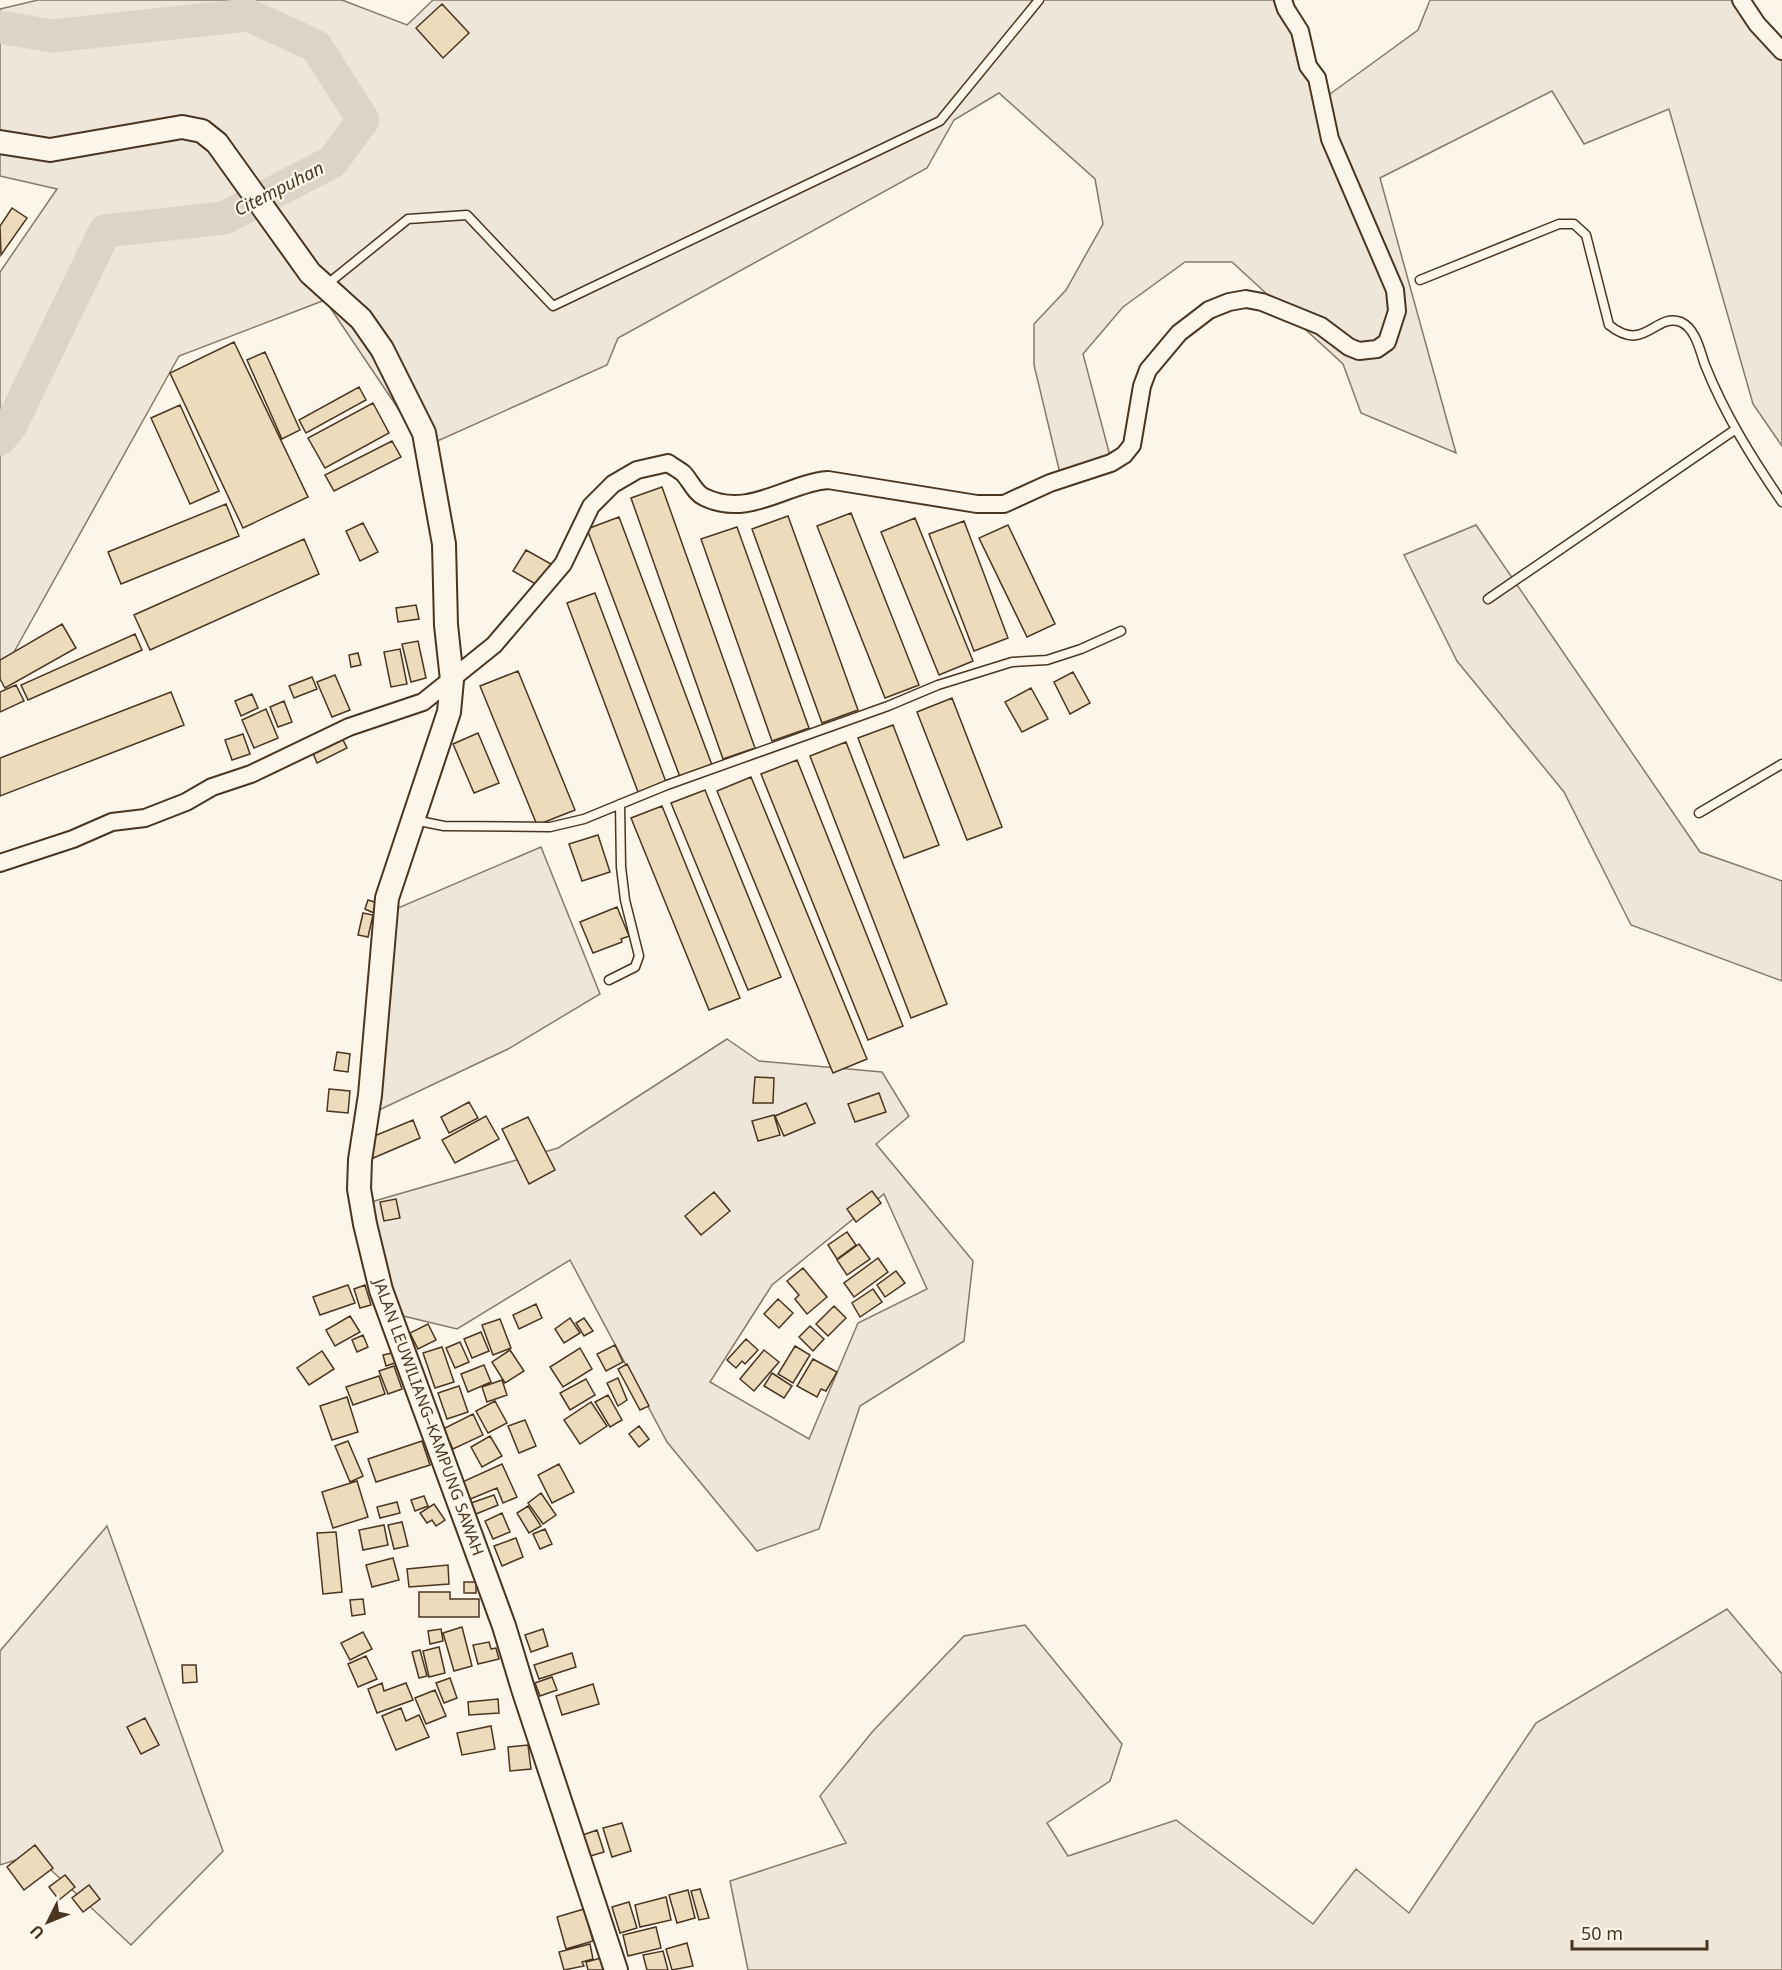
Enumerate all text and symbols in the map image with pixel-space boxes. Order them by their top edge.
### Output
water label: Citempuhan [230,155,328,221]
street label: JALAN LEUWILIANG–KAMPUNG SAWAH [368,1274,489,1559]
north arrow [18,1892,78,1952]
scale bar [1572,1913,1707,1951]
text: U [25,1920,49,1944]
text: 50 m [1581,1921,1623,1945]

